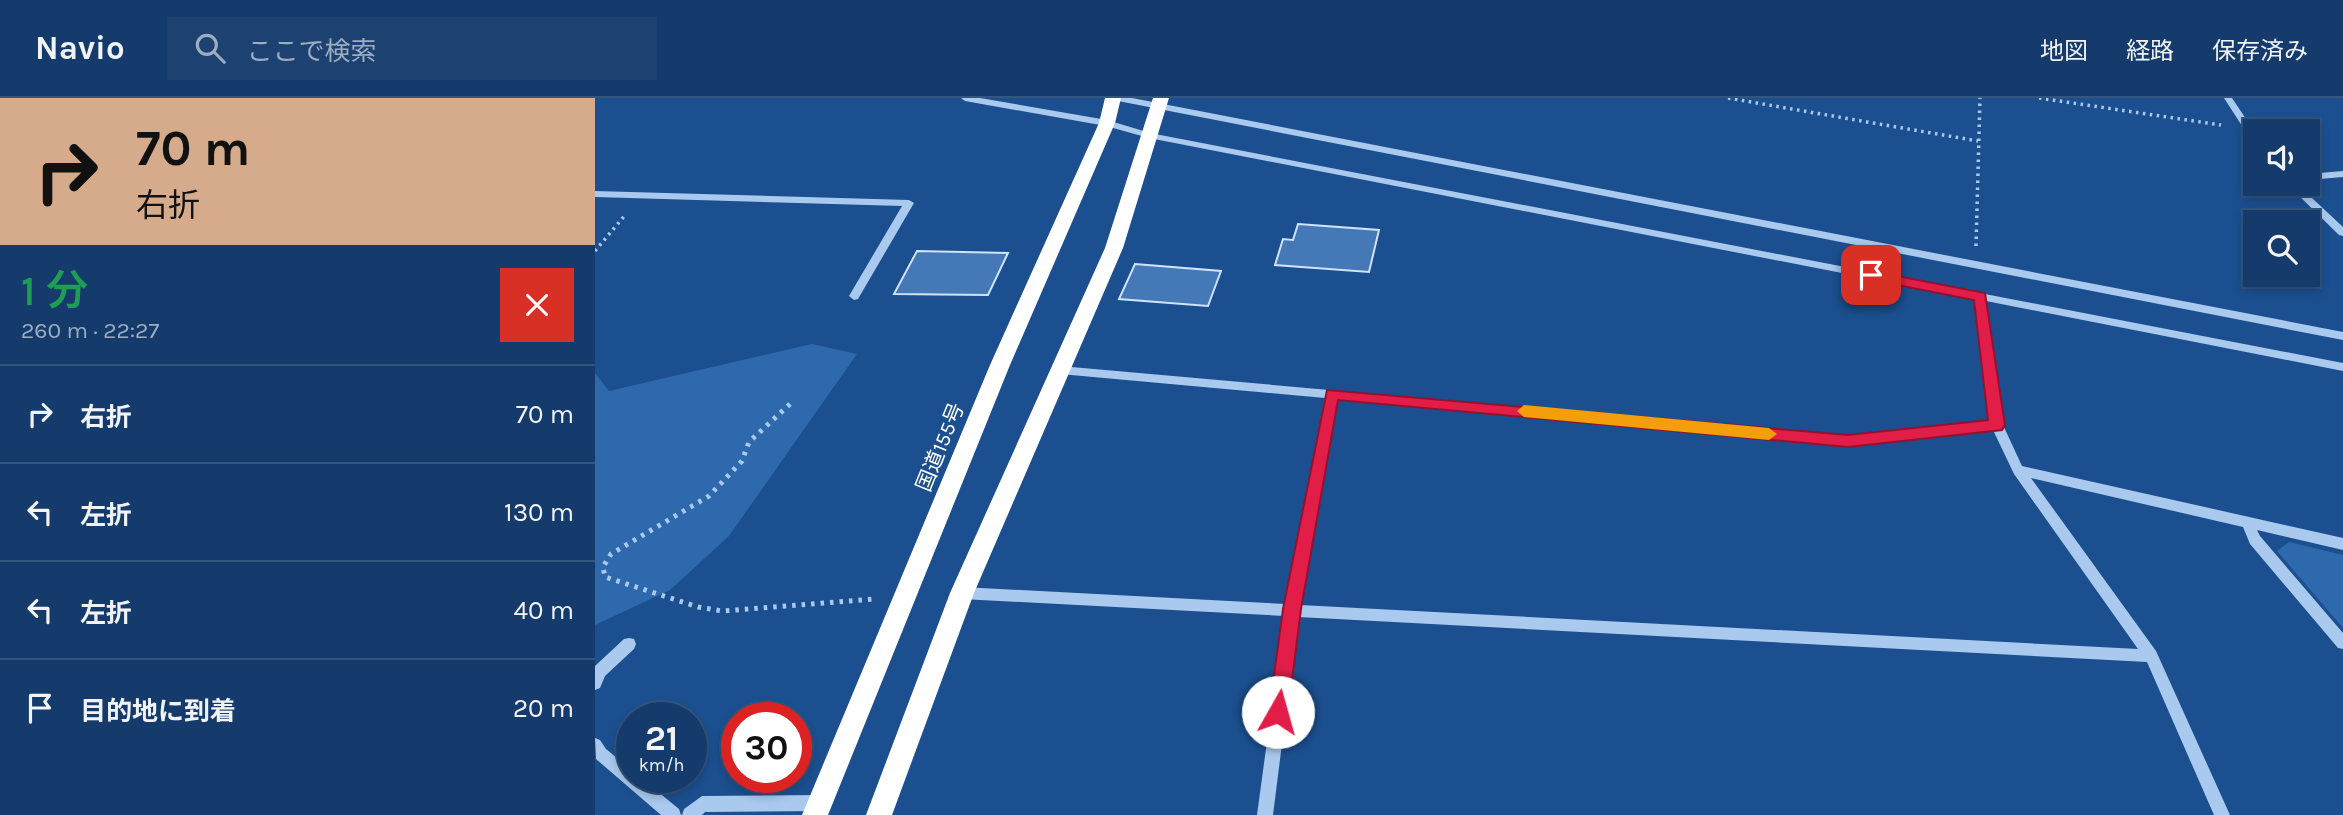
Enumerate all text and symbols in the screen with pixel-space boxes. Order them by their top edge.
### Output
search box [167,17,657,80]
text: Navio [35,29,125,67]
icon: search [191,29,229,67]
text: ここで検索 [247,36,377,67]
text: 地図 [2040,37,2088,65]
text: 経路 [2126,37,2174,65]
text: 保存済み [2212,37,2308,65]
map controls [2243,119,2320,287]
button: sound [2243,119,2320,196]
text: 70 m [136,120,250,177]
icon: right [21,126,112,217]
text: 右折 [136,187,200,224]
button: search [2243,210,2320,287]
pin [1841,245,1901,305]
icon: arrive [1852,256,1890,294]
text: 1 分 [21,266,88,316]
button: close [500,268,574,342]
text: 260 m · 22:27 [21,317,159,344]
icon: right [21,395,59,433]
text: 70 m [516,399,574,430]
street label: 国道155号 [911,399,969,495]
text: 右折 [80,402,132,433]
icon: left [21,493,59,531]
text: 130 m [504,497,574,528]
text: 左折 [80,500,132,531]
icon: left [21,591,59,629]
text: 40 m [514,595,574,626]
text: 左折 [80,598,132,629]
position arrow [1241,675,1315,749]
icon: arrive [21,689,59,727]
text: 20 m [513,693,574,724]
text: 目的地に到着 [80,696,236,727]
speed limit sign: 30 [721,702,812,793]
text: 21 [645,718,678,759]
text: km/h [639,754,684,776]

